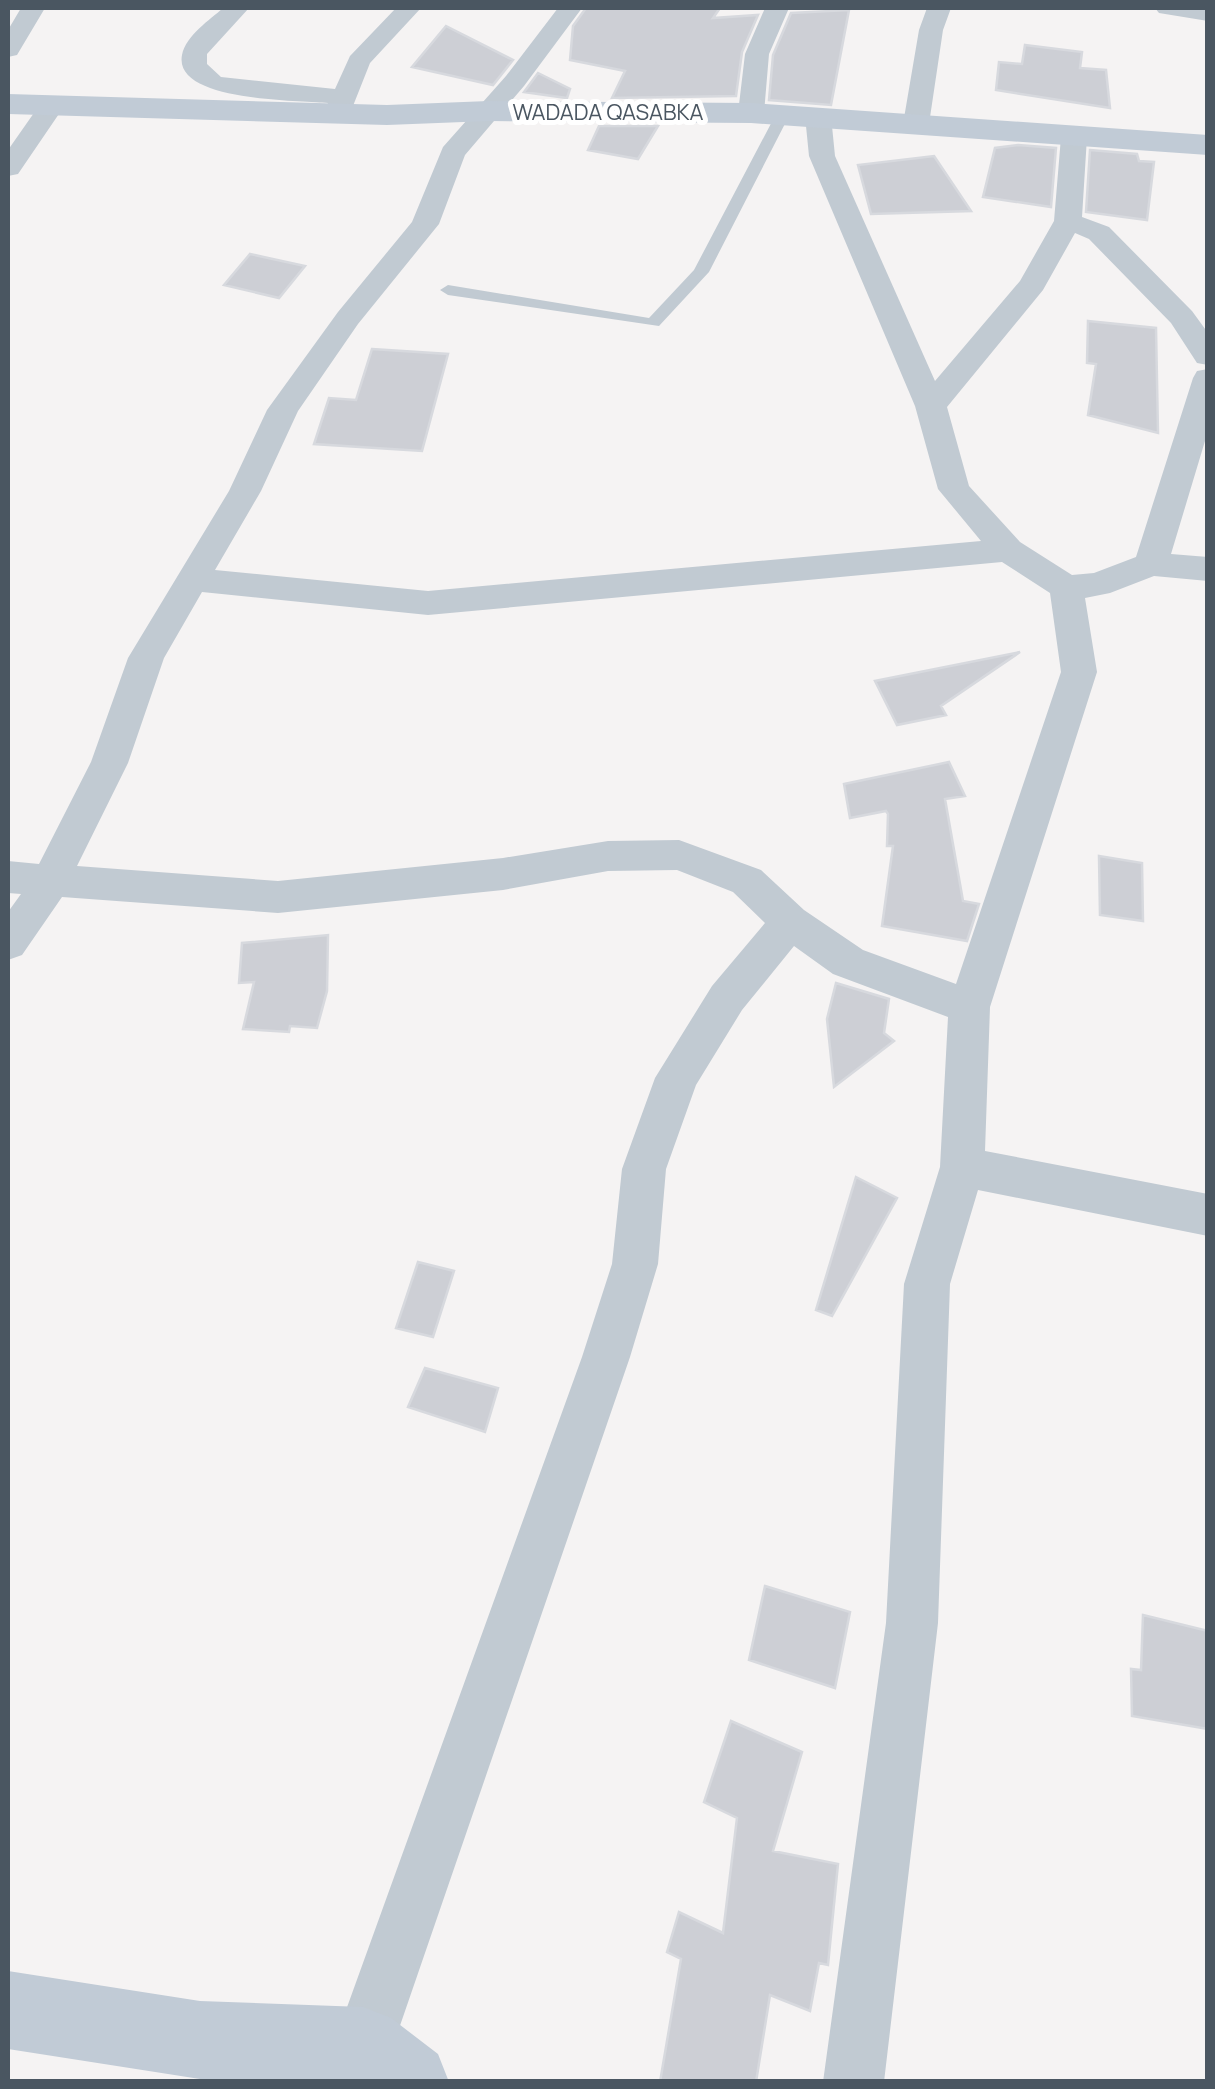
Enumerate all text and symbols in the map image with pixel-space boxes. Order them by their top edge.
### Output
street label: WADADA QASABKA [513,97,703,127]

